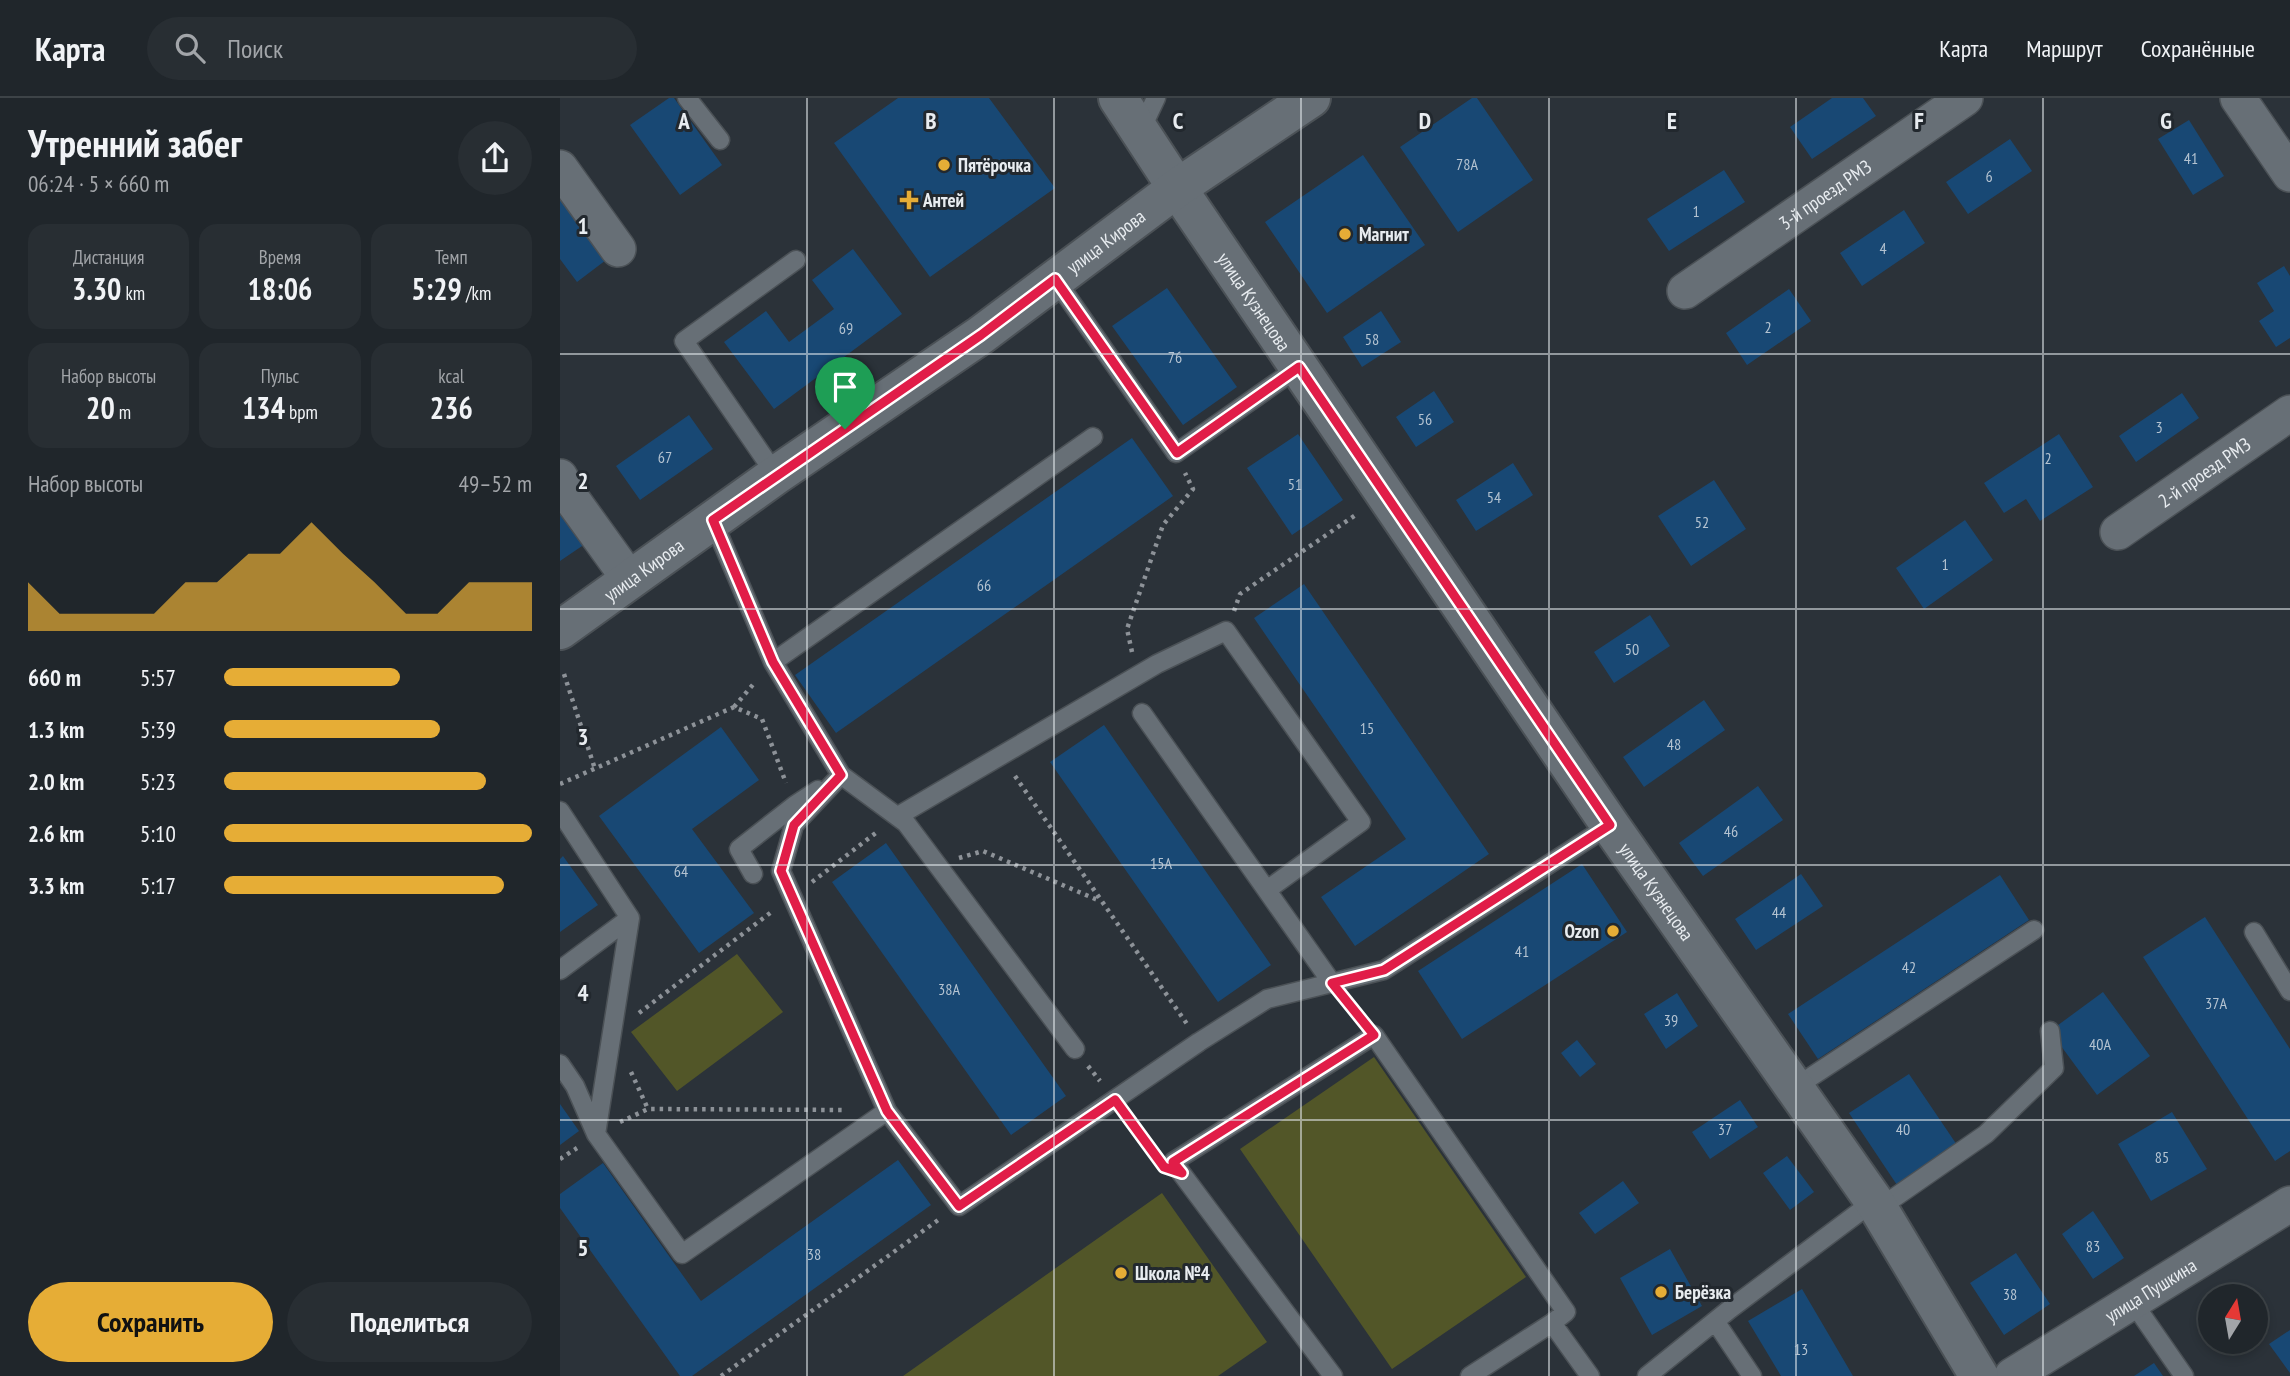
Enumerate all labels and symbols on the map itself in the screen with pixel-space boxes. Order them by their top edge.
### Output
text: A [677,106,690,135]
text: B [925,106,937,135]
text: C [1173,106,1184,135]
text: D [1419,106,1431,135]
text: E [1667,106,1677,135]
text: F [1914,106,1924,135]
text: G [2160,106,2172,135]
house number: 41 [2184,148,2198,168]
place label: Пятёрочка [958,153,1031,177]
house number: 78А [1456,154,1478,174]
street label: 3-й проезд РМЗ [1774,154,1876,235]
marker: Пятёрочка [936,157,952,173]
house number: 6 [1985,166,1993,186]
place label: Антей [922,188,964,212]
marker: Антей [901,192,917,208]
house number: 1 [1692,201,1700,221]
street label: улица Кирова [1062,204,1150,279]
text: 1 [578,211,589,240]
place label: Магнит [1359,222,1409,246]
marker: Магнит [1337,226,1353,242]
house number: 4 [1879,238,1887,258]
street label: улица Кузнецова [1212,248,1296,356]
house number: 2 [1764,317,1772,337]
house number: 69 [839,318,853,338]
house number: 58 [1365,329,1379,349]
house number: 76 [1168,347,1182,367]
pin [815,357,875,429]
house number: 56 [1418,409,1432,429]
house number: 3 [2155,417,2163,437]
street label: 2-й проезд РМЗ [2154,432,2255,513]
house number: 67 [658,447,672,467]
house number: 2 [2044,448,2052,468]
text: 2 [578,466,589,495]
house number: 51 [1288,474,1302,494]
house number: 54 [1487,487,1501,507]
house number: 52 [1695,512,1709,532]
street label: улица Кирова [599,533,688,607]
house number: 1 [1941,554,1949,574]
house number: 66 [977,575,991,595]
house number: 50 [1625,639,1639,659]
house number: 15 [1360,718,1374,738]
text: 3 [578,722,589,751]
house number: 48 [1667,734,1681,754]
house number: 46 [1724,821,1738,841]
street label: улица Кузнецова [1614,838,1699,945]
house number: 15А [1150,853,1172,873]
house number: 64 [674,861,688,881]
house number: 44 [1772,902,1786,922]
place label: Ozon [1565,919,1599,943]
marker: Ozon [1605,923,1621,939]
house number: 41 [1515,941,1529,961]
house number: 42 [1902,957,1916,977]
text: 4 [578,978,589,1007]
house number: 38А [938,979,960,999]
house number: 37А [2205,993,2227,1013]
house number: 39 [1664,1010,1678,1030]
house number: 40А [2089,1034,2111,1054]
house number: 37 [1718,1119,1732,1139]
house number: 40 [1896,1119,1910,1139]
house number: 85 [2155,1147,2169,1167]
text: 5 [578,1233,589,1262]
house number: 83 [2086,1236,2100,1256]
house number: 38 [807,1244,821,1264]
street label: улица Пушкина [2100,1253,2201,1328]
place label: Школа №4 [1135,1261,1210,1285]
marker: Школа №4 [1113,1265,1129,1281]
place label: Берёзка [1675,1280,1731,1304]
marker: Берёзка [1653,1284,1669,1300]
house number: 38 [2003,1284,2017,1304]
north arrow [2198,1284,2268,1354]
house number: 13 [1794,1339,1808,1359]

